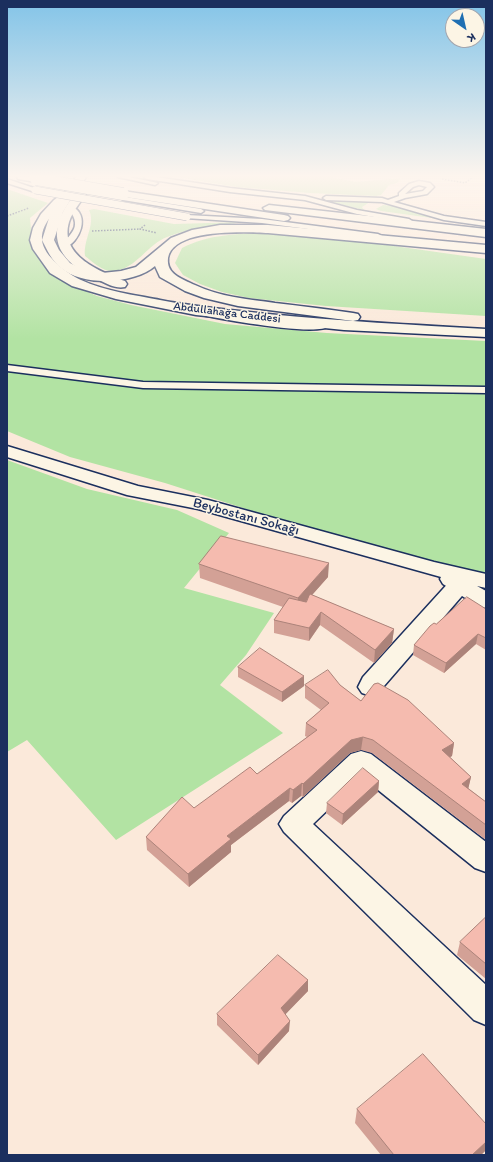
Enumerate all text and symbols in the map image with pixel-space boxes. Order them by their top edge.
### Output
north arrow [445,8,485,48]
text: K [465,30,478,45]
street label: Abdullahağa Caddesi [172,299,282,327]
street label: Beybostanı Sokağı [191,495,301,539]

